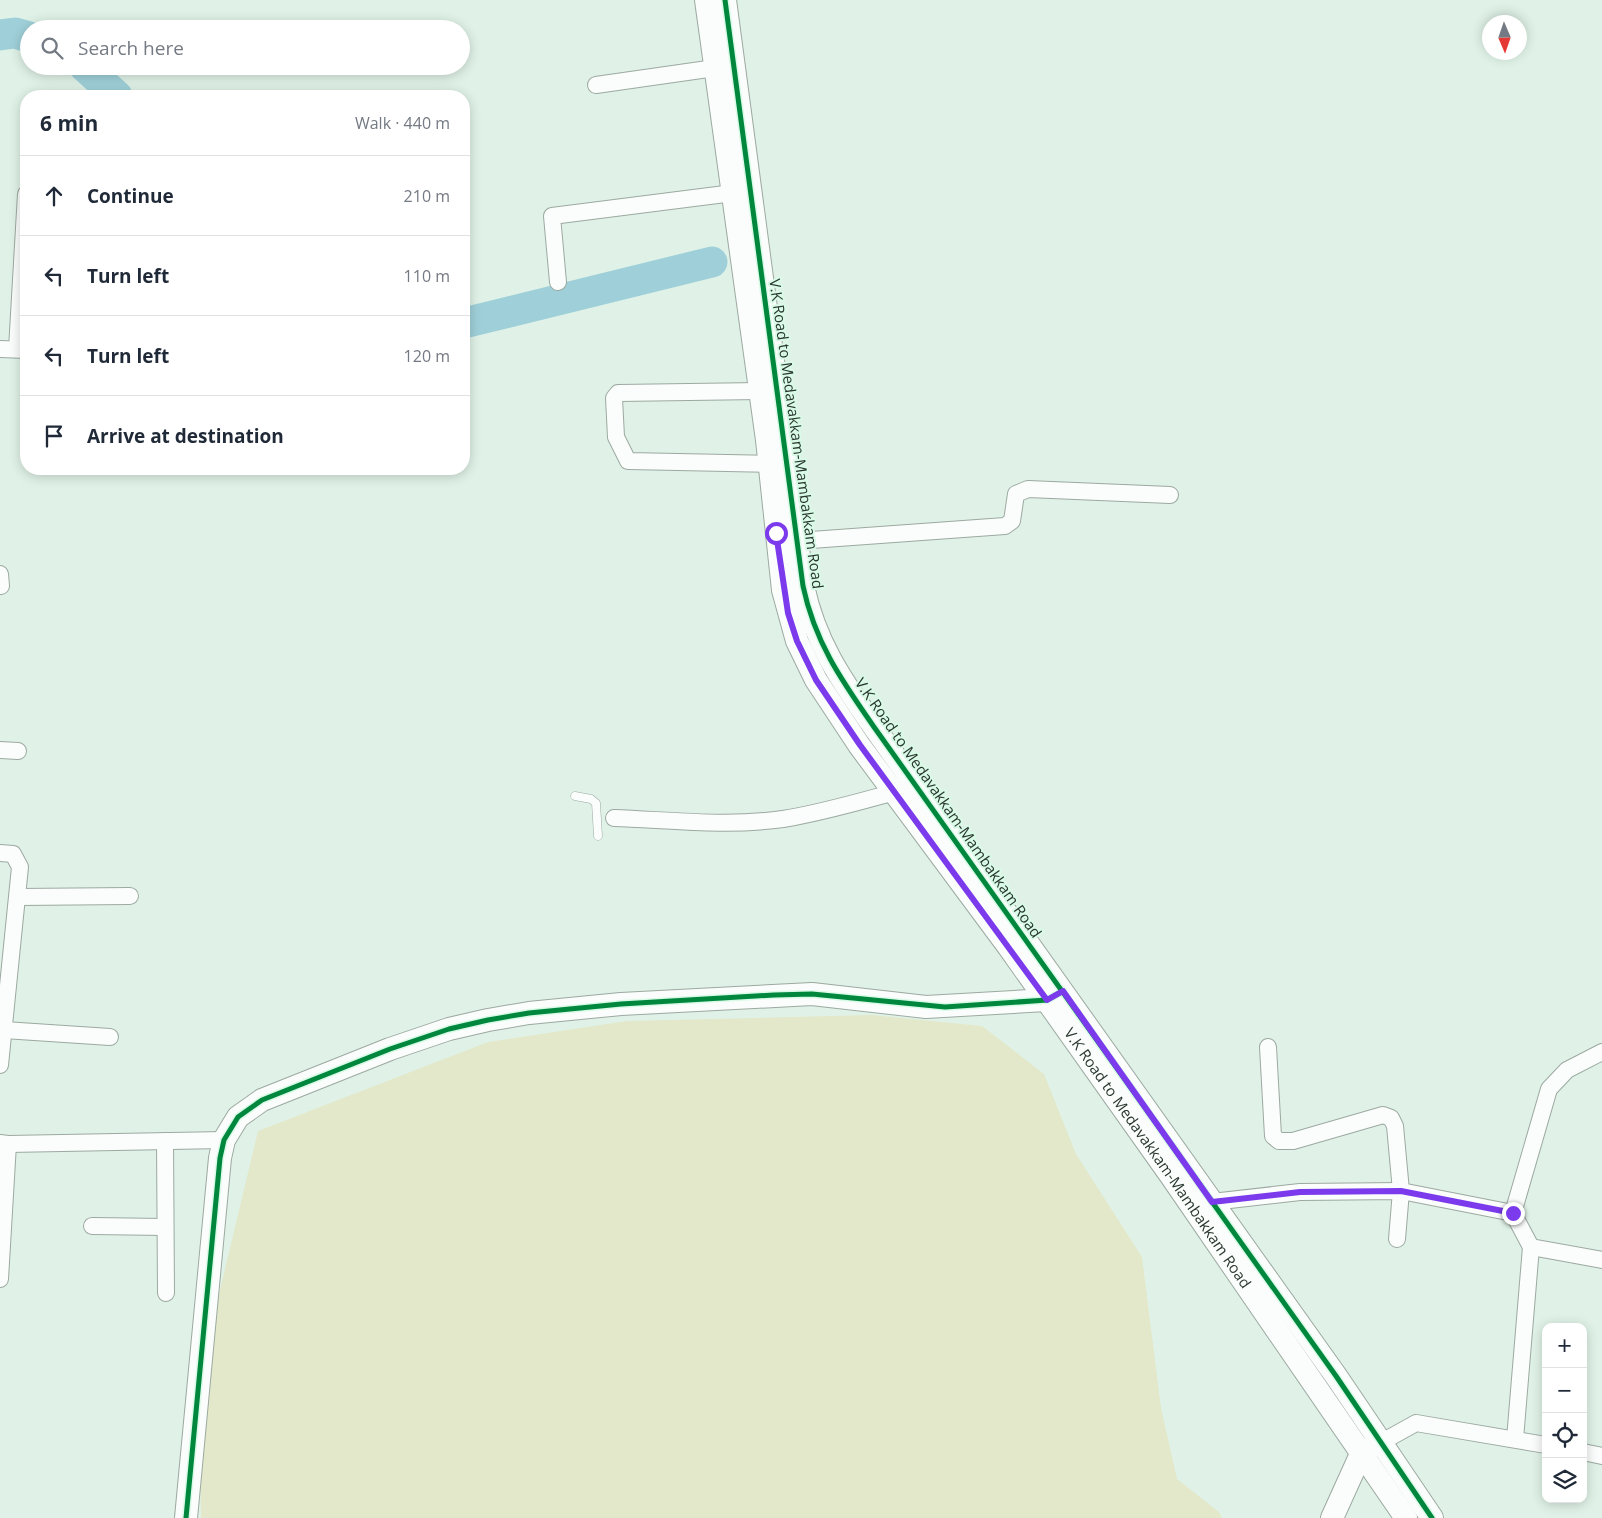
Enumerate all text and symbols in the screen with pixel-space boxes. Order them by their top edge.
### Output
north arrow [1482,15,1527,60]
search box [20,20,470,75]
icon: search [38,34,66,62]
text: Search here [78,35,184,61]
text: 6 min [40,109,98,137]
text: Walk · 440 m [355,112,450,134]
icon: ahead [40,182,68,210]
text: Continue [87,183,174,209]
text: 210 m [404,185,450,207]
icon: left [40,262,68,290]
text: Turn left [87,263,169,289]
text: 110 m [404,265,450,287]
street label: V.K Road to Medavakkam-Mambakkam Road [765,278,829,590]
icon: left [40,342,68,370]
text: Turn left [87,343,169,369]
text: 120 m [404,345,450,367]
icon: arrive [40,422,68,450]
text: Arrive at destination [87,423,284,449]
route start [765,522,788,545]
street label: V.K Road to Medavakkam-Mambakkam Road [851,674,1047,941]
street label: V.K Road to Medavakkam-Mambakkam Road [1060,1024,1256,1292]
route end [1502,1202,1525,1225]
map controls [1542,1323,1587,1503]
button: + [1542,1323,1587,1368]
button: − [1542,1368,1587,1413]
button: locate [1542,1413,1587,1458]
button: layers [1542,1458,1587,1503]

